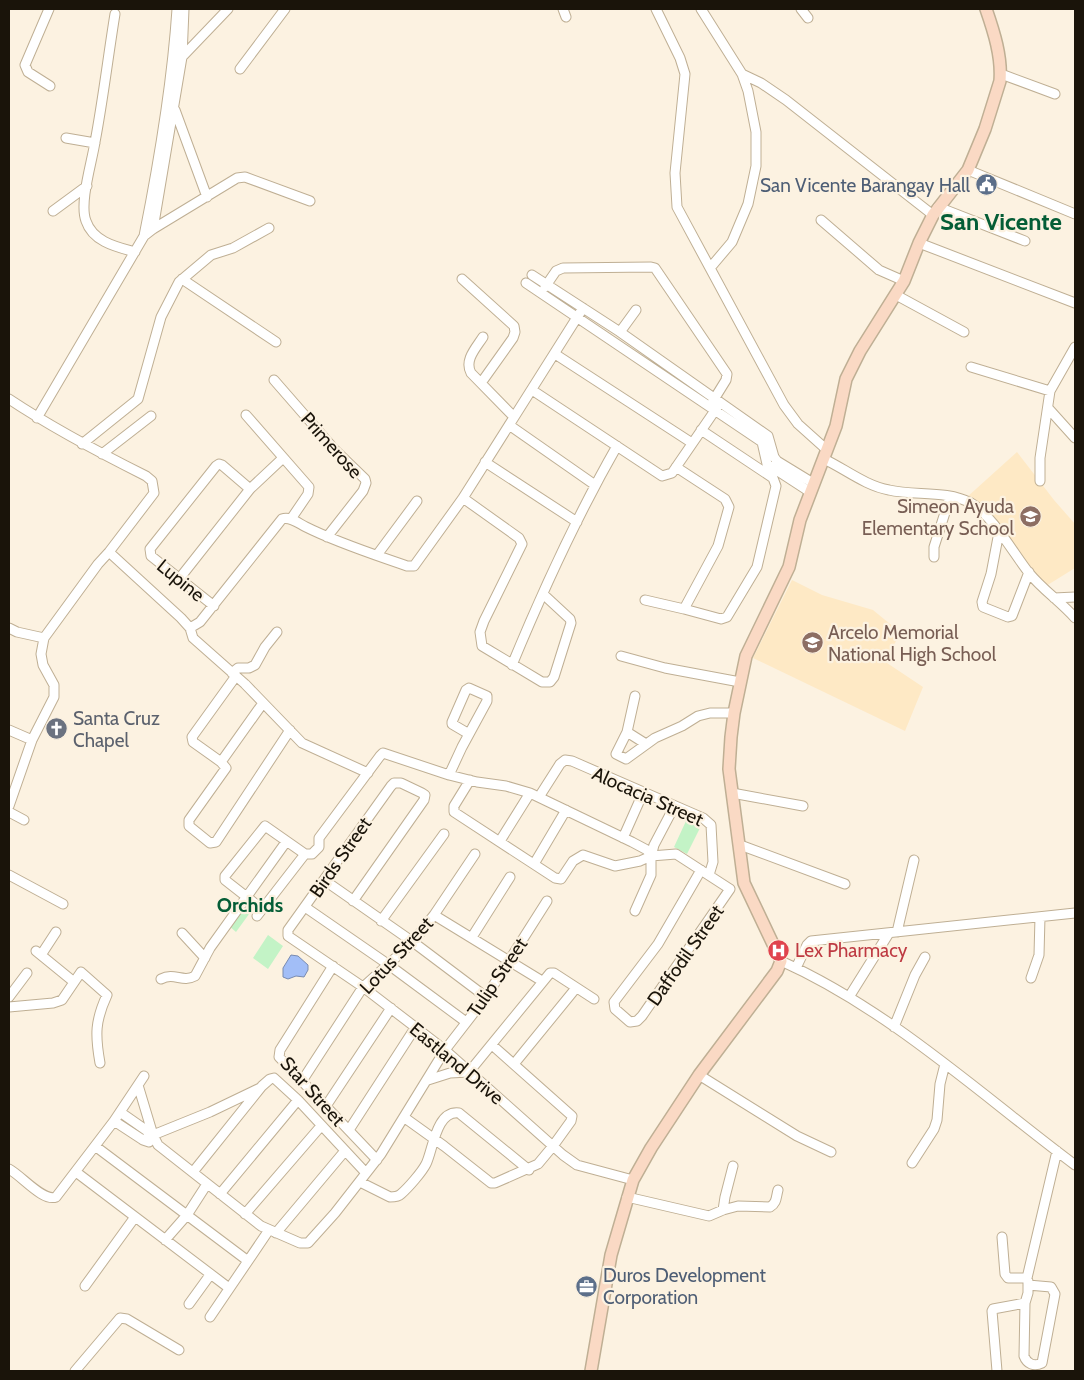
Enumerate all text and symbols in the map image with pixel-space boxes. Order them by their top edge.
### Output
public building icon: San Vicente Barangay Hall [974,173,998,197]
place label: San Vicente Barangay Hall [760,174,971,197]
district label: San Vicente [940,207,1062,236]
street label: Primerose [296,408,367,483]
place label: Simeon Ayuda Elementary School [862,495,1015,540]
school or university icon: Simeon Ayuda Elementary School [1018,505,1042,529]
street label: Lupine [152,554,209,607]
place label: Arcelo Memorial National High School [828,621,997,666]
school or university icon: Arcelo Memorial National High School [800,631,824,655]
place label: Santa Cruz Chapel [73,707,160,752]
church icon: Santa Cruz Chapel [45,717,69,741]
street label: Alocacia Street [589,762,707,831]
street label: Birds Street [304,812,377,902]
district label: Orchids [217,893,283,917]
street label: Daffodil Street [642,900,729,1010]
street label: Lotus Street [355,912,438,999]
street label: Tulip Street [463,933,533,1021]
hospital icon: Lex Pharmacy [767,938,791,962]
place label: Lex Pharmacy [795,939,908,962]
street label: Eastland Drive [405,1017,509,1110]
street label: Star Street [275,1052,350,1131]
place label: Duros Development Corporation [603,1264,767,1309]
office icon: Duros Development Corporation [575,1274,599,1298]

